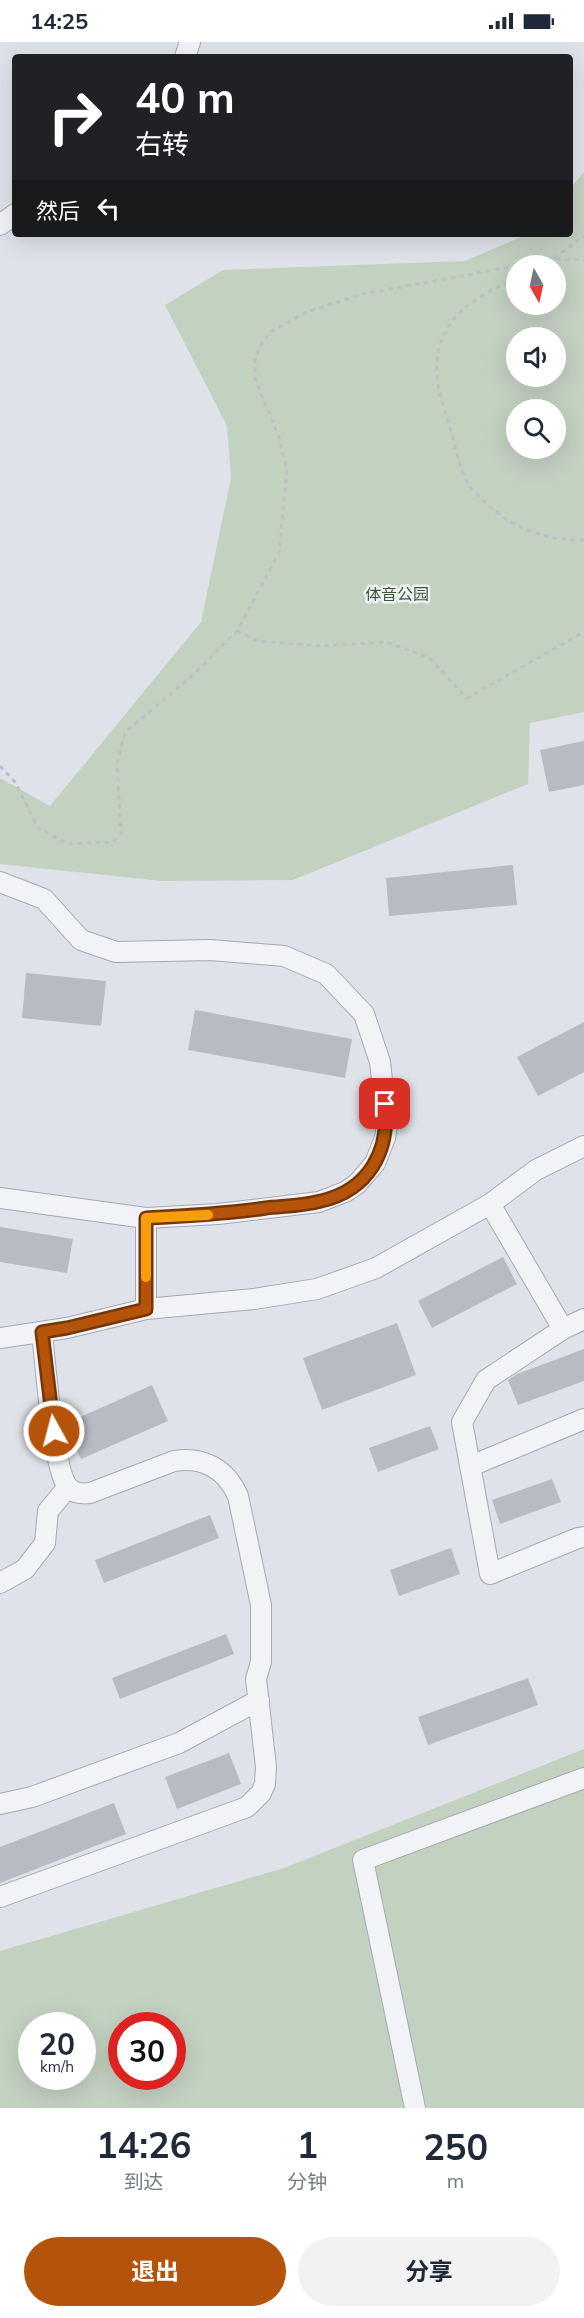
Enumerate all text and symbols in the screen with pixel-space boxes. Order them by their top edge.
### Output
text: 14:25 [30,7,88,35]
text: 40 m [135,71,235,124]
icon: right [36,78,114,156]
text: 右转 [135,127,189,161]
icon: left [92,192,125,225]
text: 然后 [36,197,80,225]
north arrow [506,255,566,315]
map controls [506,255,566,459]
button: sound [506,327,566,387]
button: search [506,399,566,459]
park label: 体音公园 [365,584,429,604]
pin [359,1078,410,1129]
icon: arrive [368,1087,401,1120]
position arrow [22,1399,86,1463]
speed limit sign: 30 [108,2012,186,2090]
text: 20 [39,2025,75,2063]
text: km/h [40,2057,74,2076]
text: 14:26 [96,2122,191,2167]
text: 1 [296,2122,318,2167]
text: 250 [423,2124,488,2169]
text: m [447,2168,464,2193]
text: 到达 [124,2169,164,2194]
text: 分钟 [287,2169,327,2194]
button: 退出 [24,2237,286,2306]
button: 分享 [298,2237,560,2306]

